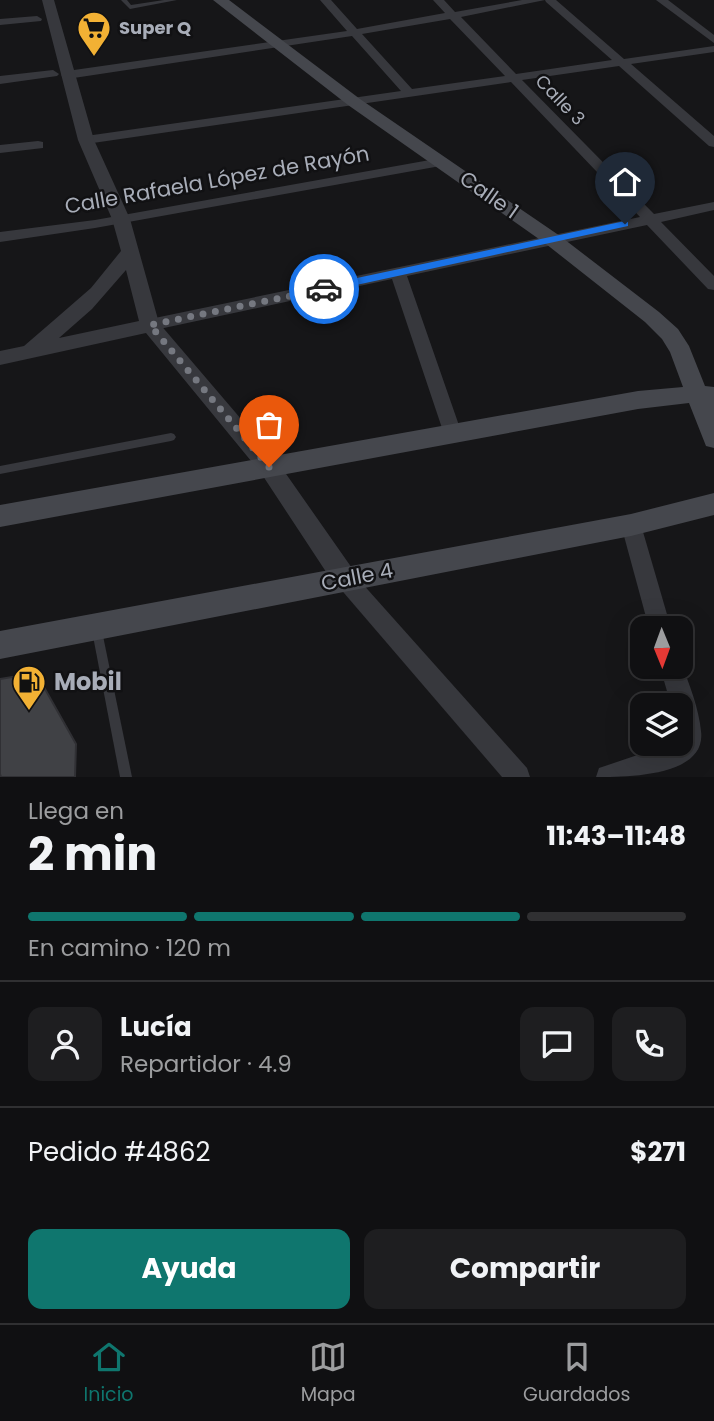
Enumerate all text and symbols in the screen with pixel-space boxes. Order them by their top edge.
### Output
supermarket icon: Super Q [75,9,113,58]
place label: Super Q [119,15,191,40]
street label: Calle 3 [530,69,591,130]
street label: Calle Rafaela López de Rayón [62,138,371,221]
pin [595,152,655,224]
icon: home [606,163,644,201]
street label: Calle 1 [454,164,525,225]
courier [289,254,359,324]
icon: car [305,270,343,308]
pin [239,395,299,467]
icon: bag [250,406,288,444]
street label: Calle 4 [319,555,395,598]
north arrow [630,616,693,679]
map controls [630,616,693,756]
fuel station icon: Mobil [10,663,48,712]
place label: Mobil [54,665,122,698]
button: layers [630,693,693,756]
text: Llega en [28,795,124,827]
text: 11:43–11:48 [546,818,686,854]
text: 2 min [28,822,157,886]
text: En camino · 120 m [28,932,231,964]
button: person [28,1007,102,1081]
button: chat [520,1007,594,1081]
button: phone [612,1007,686,1081]
text: Lucía [120,1009,192,1045]
text: Repartidor · 4.9 [120,1048,292,1080]
text: Pedido #4862 [28,1134,210,1170]
text: $271 [630,1134,686,1170]
button: Ayuda [28,1229,350,1309]
button: Compartir [364,1229,686,1309]
tab: Inicio [84,1338,134,1409]
tab: Mapa [301,1338,356,1409]
tab: Guardados [523,1338,630,1409]

